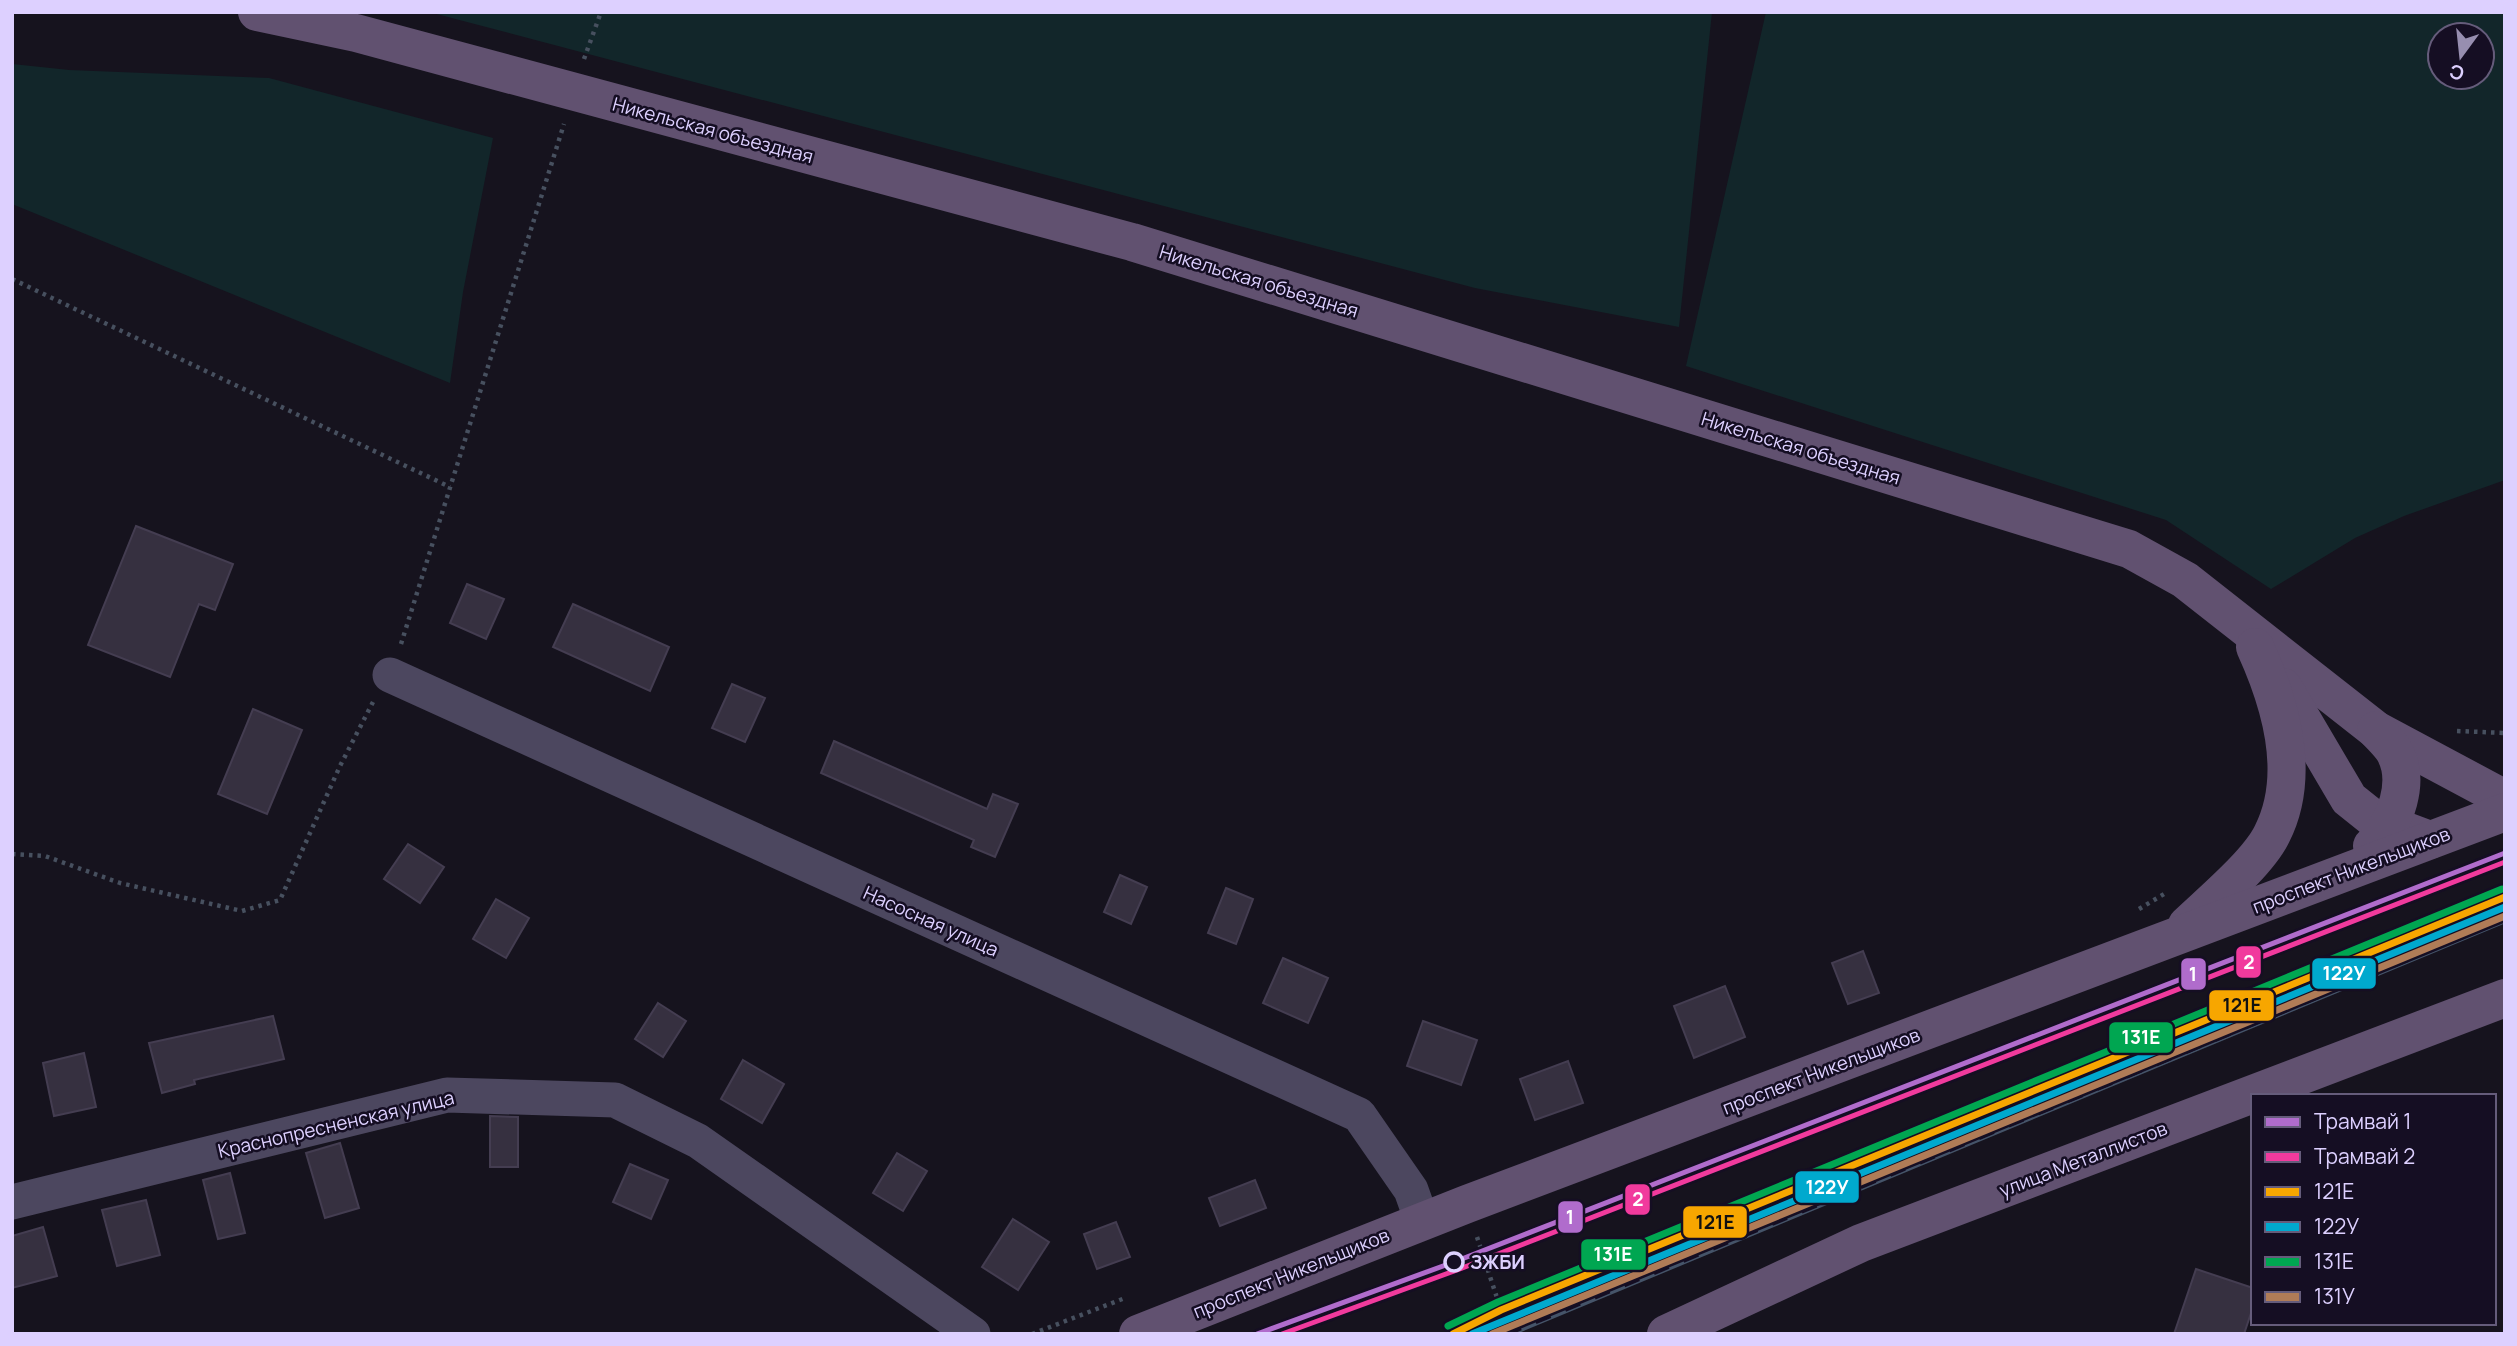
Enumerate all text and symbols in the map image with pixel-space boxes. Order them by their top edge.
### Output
north arrow [2426,21,2496,91]
text: С [2446,58,2467,87]
street label: Никельская объездная [610,91,816,169]
street label: Никельская объездная [1156,238,1362,324]
street label: Никельская объездная [1698,405,1904,491]
street label: проспект Никельщиков [2249,820,2453,920]
street label: Насосная улица [859,880,1003,962]
line badge: 2 [2235,945,2262,979]
text: 2 [2243,949,2255,975]
line badge: 1 [2180,957,2207,991]
line badge: 122У [2311,957,2377,990]
text: 122У [2322,960,2366,986]
text: 1 [2189,961,2197,987]
line badge: 121Е [2208,989,2275,1022]
text: 121Е [2222,992,2262,1018]
street label: проспект Никельщиков [1719,1021,1923,1121]
line badge: 131Е [2108,1021,2174,1054]
text: 131Е [2122,1024,2160,1050]
street label: Краснопресненская улица [215,1084,457,1164]
legend [2251,1094,2496,1325]
text: Трамвай 1 [2314,1107,2411,1135]
street label: улица Металлистов [1995,1115,2171,1203]
text: Трамвай 2 [2314,1142,2415,1170]
line badge: 122У [1794,1170,1860,1204]
text: 122У [1805,1174,1849,1200]
text: 121Е [2314,1177,2354,1205]
line badge: 2 [1624,1183,1651,1216]
text: 2 [1632,1186,1644,1212]
line badge: 1 [1557,1200,1584,1234]
text: 1 [1566,1204,1574,1230]
line badge: 121Е [1682,1205,1748,1239]
text: 121Е [1695,1209,1735,1235]
text: 122У [2314,1212,2359,1240]
street label: проспект Никельщиков [1189,1222,1393,1324]
line badge: 131Е [1580,1238,1647,1271]
text: 131Е [1594,1241,1632,1267]
text: 131Е [2314,1247,2354,1275]
place label: ЗЖБИ [1470,1249,1525,1275]
marker: ЗЖБИ [1444,1252,1464,1272]
text: 131У [2314,1282,2355,1310]

